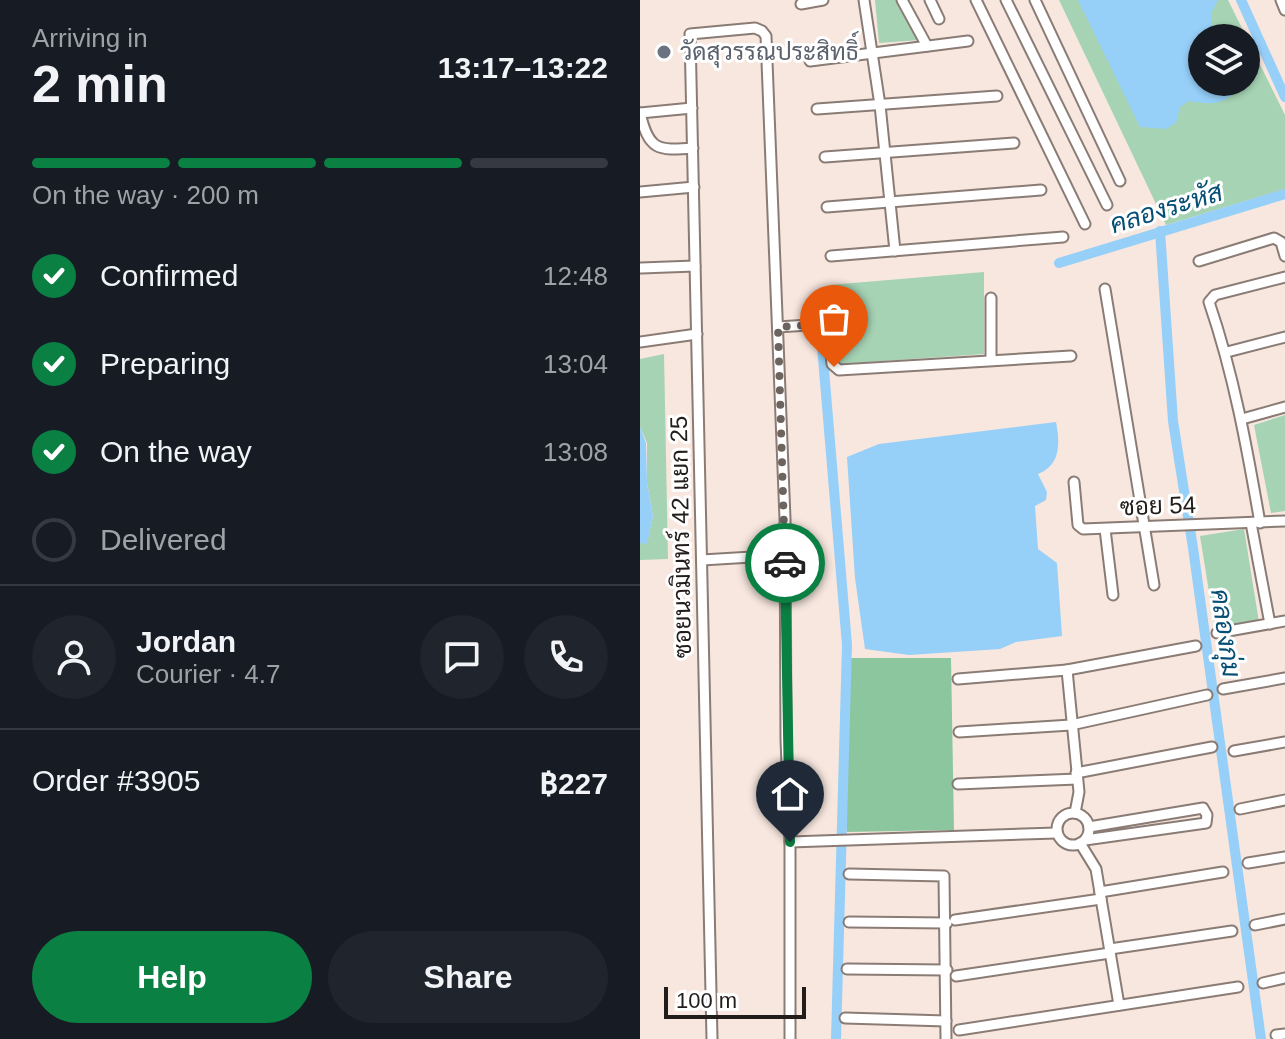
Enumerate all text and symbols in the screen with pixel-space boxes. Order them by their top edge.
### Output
text: Arriving in [32,23,148,53]
map controls [1188,24,1260,96]
button: layers [1188,24,1260,96]
place label: วัดสุวรรณประสิทธิ์ [680,30,859,68]
marker: วัดสุวรรณประสิทธิ์ [655,43,673,61]
text: 13:17–13:22 [438,51,608,84]
text: 2 min [32,55,168,113]
water label: คลองระหัส [1106,175,1227,239]
text: On the way · 200 m [32,180,259,210]
icon: check [32,254,76,298]
text: Confirmed [100,259,238,292]
text: 12:48 [543,261,608,291]
pin [800,285,868,367]
icon: bag [812,297,856,341]
icon: check [32,342,76,386]
text: Preparing [100,347,230,380]
text: 13:04 [543,349,608,379]
street label: ซอยนวมินทร์ 42 แยก 25 [663,416,696,658]
icon: check [32,430,76,474]
text: On the way [100,435,252,468]
text: 13:08 [543,437,608,467]
street label: ซอย 54 [1120,491,1196,520]
text: Delivered [100,523,227,556]
courier [745,523,825,603]
icon: car [763,541,807,585]
water label: คลองกุ่ม [1202,587,1247,679]
button: person [32,615,116,699]
button: chat [420,615,504,699]
button: phone [524,615,608,699]
text: Jordan [136,625,236,658]
text: Courier · 4.7 [136,659,281,689]
pin [756,760,824,842]
text: Order #3905 [32,764,200,797]
text: ฿227 [540,767,608,800]
icon: home [768,772,812,816]
button: Help [32,931,312,1023]
button: Share [328,931,608,1023]
scale bar [664,983,806,1019]
text: 100 m [676,988,737,1013]

